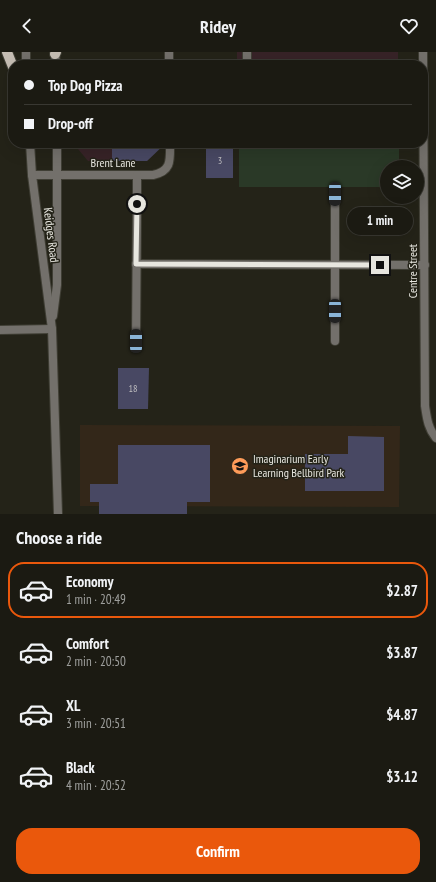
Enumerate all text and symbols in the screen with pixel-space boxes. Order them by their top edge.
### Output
icon: back [16,15,38,37]
text: Ridey [200,15,236,38]
icon: heart [398,15,420,37]
text: Top Dog Pizza [48,76,123,95]
text: Drop-off [48,114,93,133]
house number: 3 [218,154,222,167]
street label: Brent Lane [91,155,135,170]
map controls [380,160,424,204]
button: layers [380,160,424,204]
car [329,182,341,206]
route start [128,195,146,213]
street label: Keidges Road [41,207,62,263]
callout: 1 min [347,207,413,235]
text: 1 min [367,212,393,229]
street label: Centre Street [405,243,420,298]
route end [371,256,389,274]
car [329,299,341,323]
car [130,329,142,353]
house number: 18 [129,382,138,395]
place label: Imaginarium Early Learning Bellbird Park [253,451,345,480]
school or university icon: Imaginarium Early Learning Bellbird Park [230,456,250,476]
text: Choose a ride [16,526,102,549]
icon: car [18,572,54,608]
text: Economy [66,572,114,591]
text: $2.87 [386,581,418,600]
text: 1 min · 20:49 [66,591,126,608]
icon: car [18,634,54,670]
text: Comfort [66,634,109,653]
text: $3.87 [386,643,418,662]
text: 2 min · 20:50 [66,653,126,670]
icon: car [18,696,54,732]
text: XL [66,696,80,715]
text: $4.87 [386,705,418,724]
text: 3 min · 20:51 [66,715,126,732]
icon: car [18,758,54,794]
text: Black [66,758,95,777]
text: $3.12 [386,767,418,786]
text: 4 min · 20:52 [66,777,126,794]
button: Confirm [16,828,420,874]

